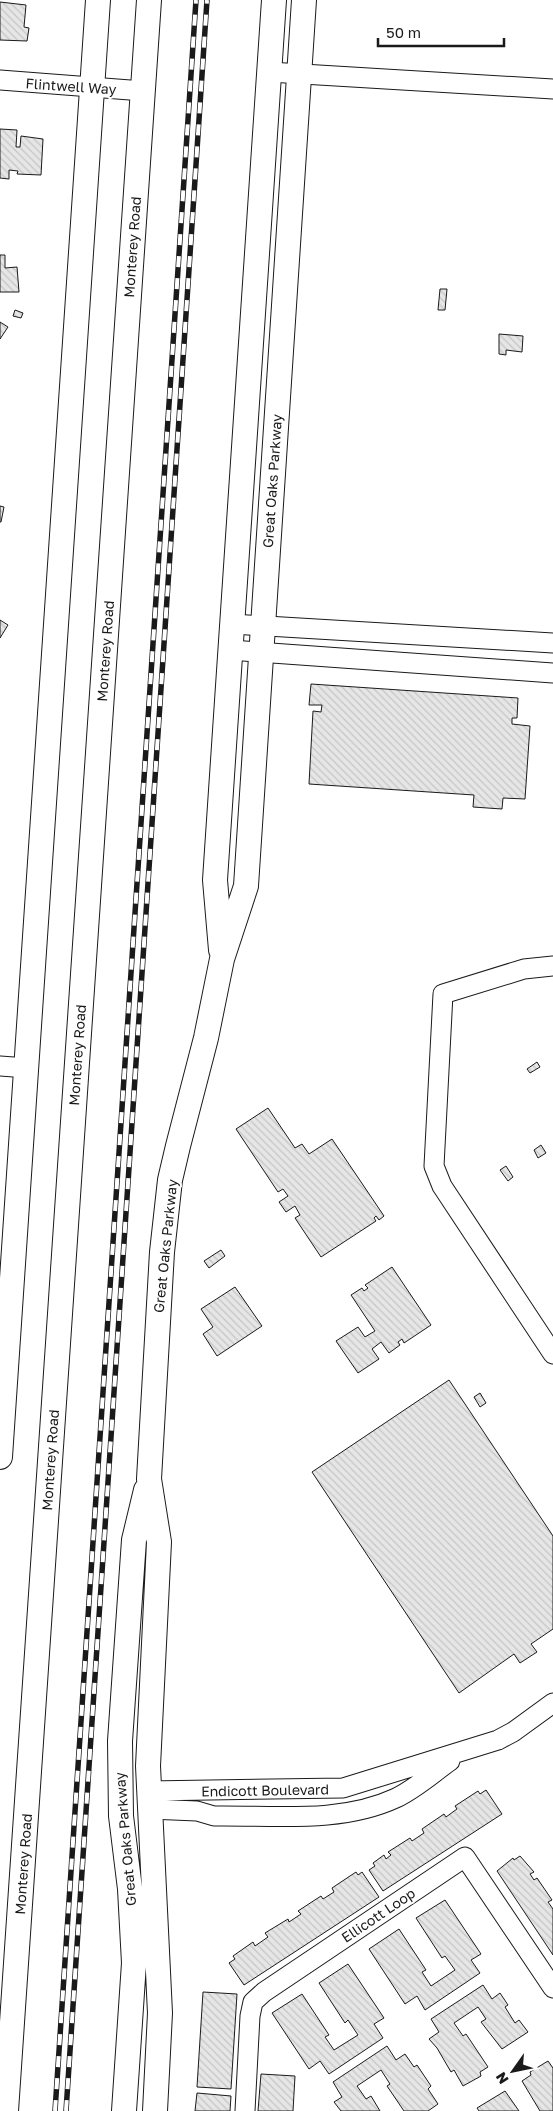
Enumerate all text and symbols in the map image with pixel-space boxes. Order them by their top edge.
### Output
scale bar [378,15,504,47]
text: 50 m [386,23,421,41]
street label: Flintwell Way [25,74,117,98]
street label: Monterey Road [120,196,144,298]
street label: Great Oaks Parkway [259,413,285,549]
street label: Monterey Road [93,600,117,702]
street label: Monterey Road [65,1004,89,1106]
street label: Great Oaks Parkway [150,1178,180,1314]
street label: Monterey Road [38,1409,62,1511]
street label: Great Oaks Parkway [111,1771,139,1907]
street label: Endicott Boulevard [201,1780,329,1800]
street label: Monterey Road [11,1813,35,1915]
street label: Ellicott Loop [338,1884,418,1946]
north arrow [488,2046,538,2096]
text: N [492,2069,512,2087]

